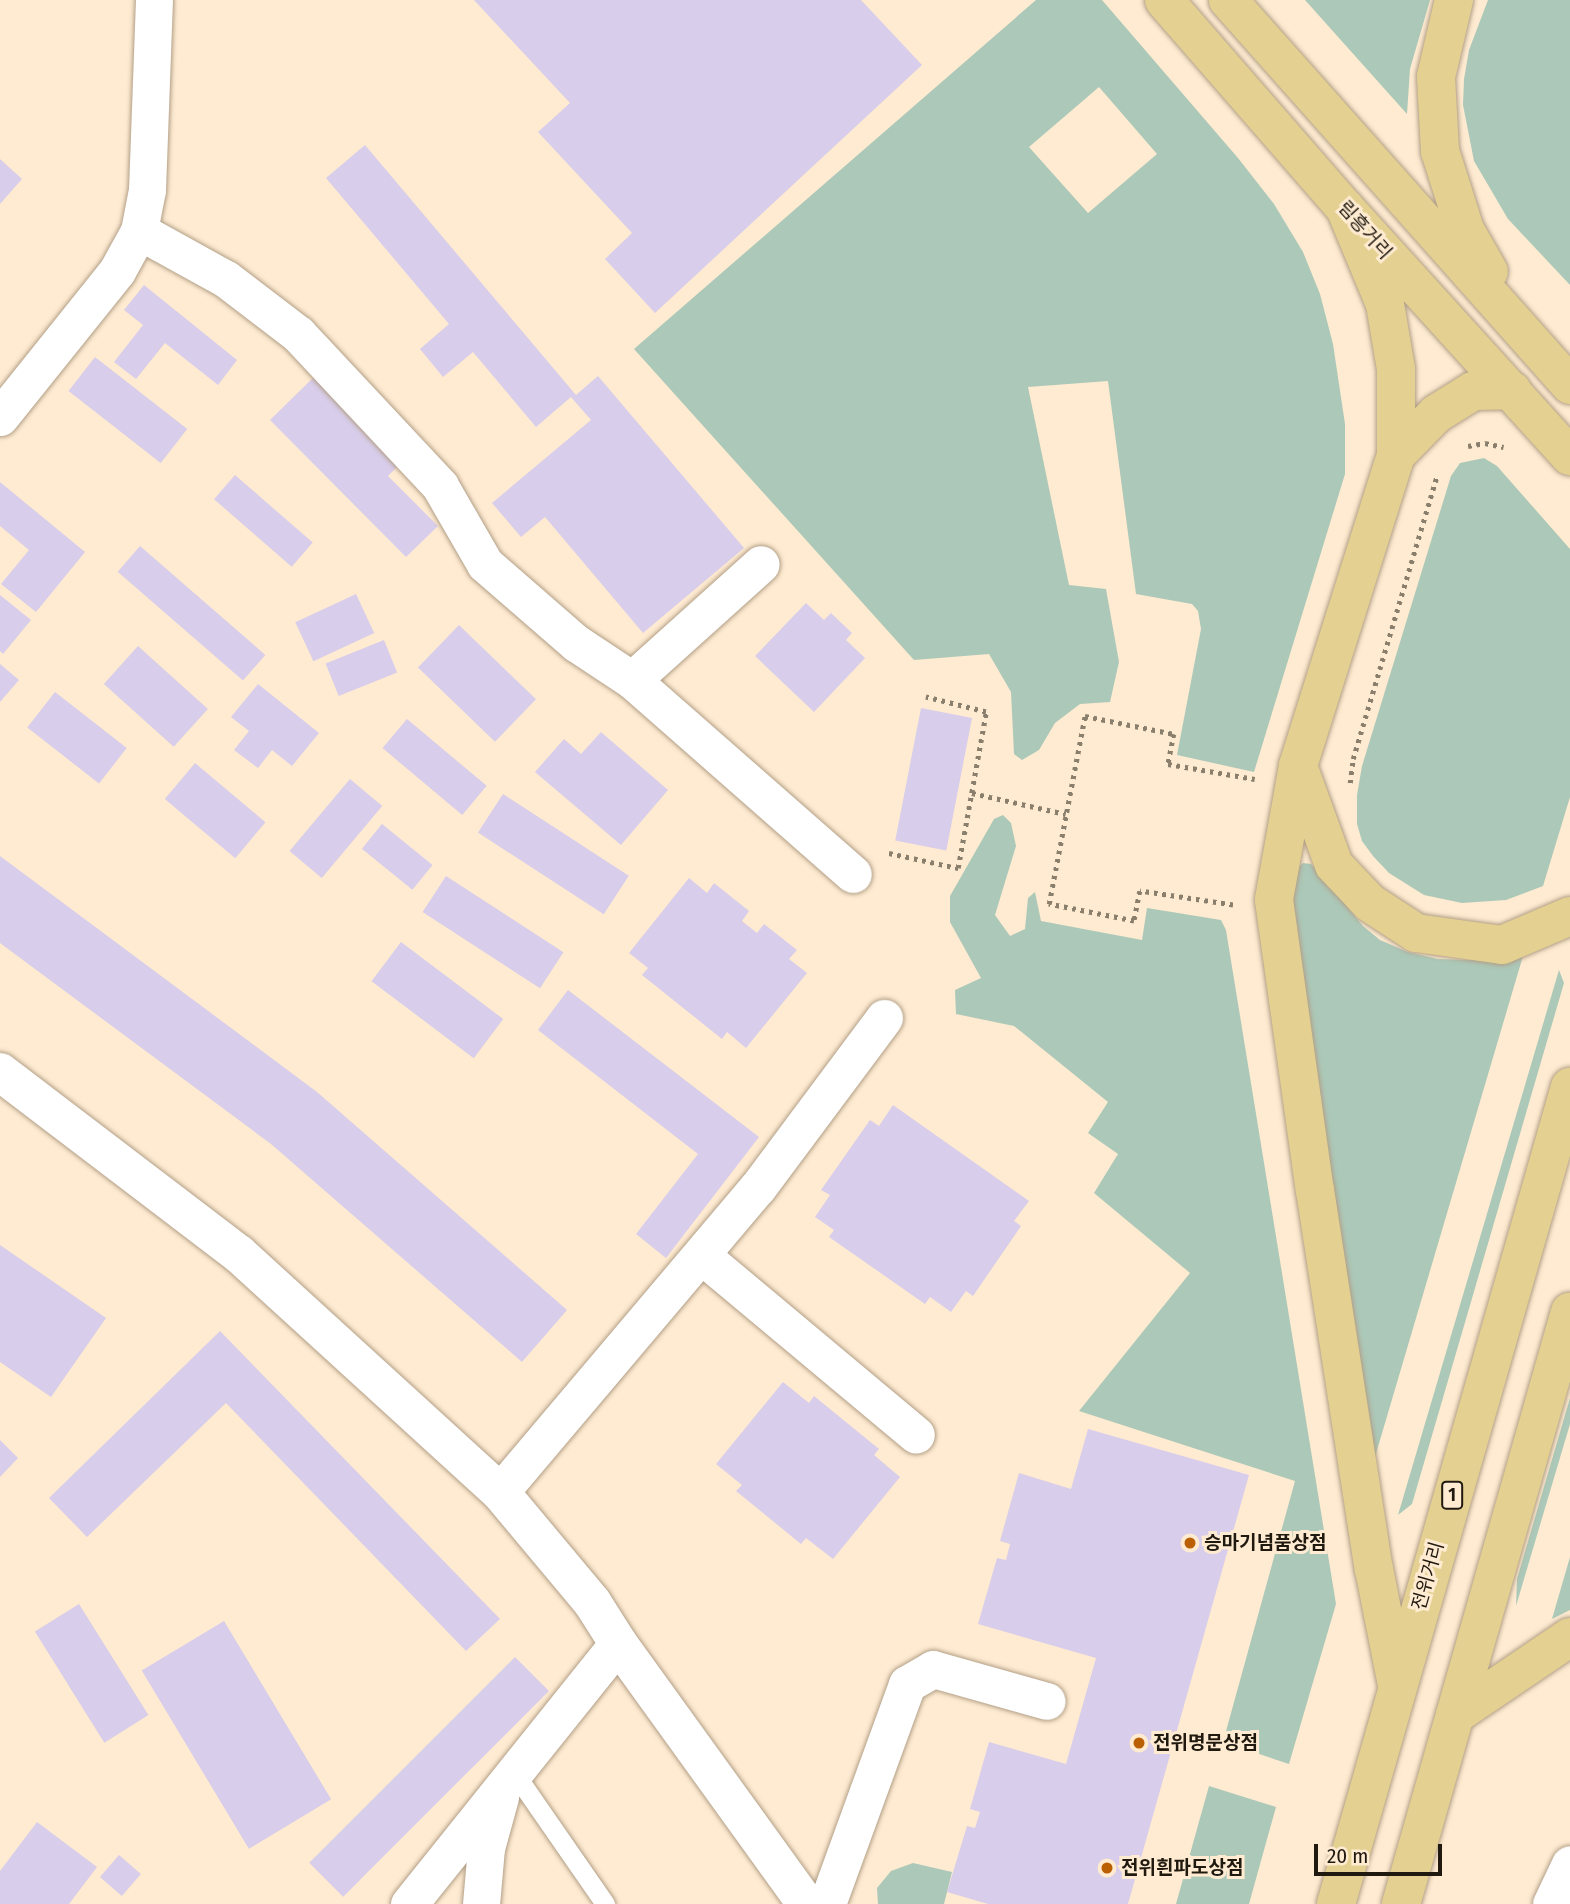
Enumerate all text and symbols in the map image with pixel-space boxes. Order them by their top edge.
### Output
street label: 림흥거리 [1333,196,1397,264]
road number: 1 [1440,1480,1464,1510]
place label: 승마기념품상점 [1204,1532,1326,1554]
marker: 승마기념품상점 [1182,1535,1198,1551]
street label: 전위거리 [1407,1539,1449,1613]
place label: 전위명문상점 [1153,1732,1258,1754]
marker: 전위명문상점 [1131,1735,1147,1751]
scale bar [1318,1830,1446,1874]
text: 20 m [1327,1843,1368,1869]
place label: 전위흰파도상점 [1121,1857,1243,1879]
marker: 전위흰파도상점 [1099,1860,1115,1876]

